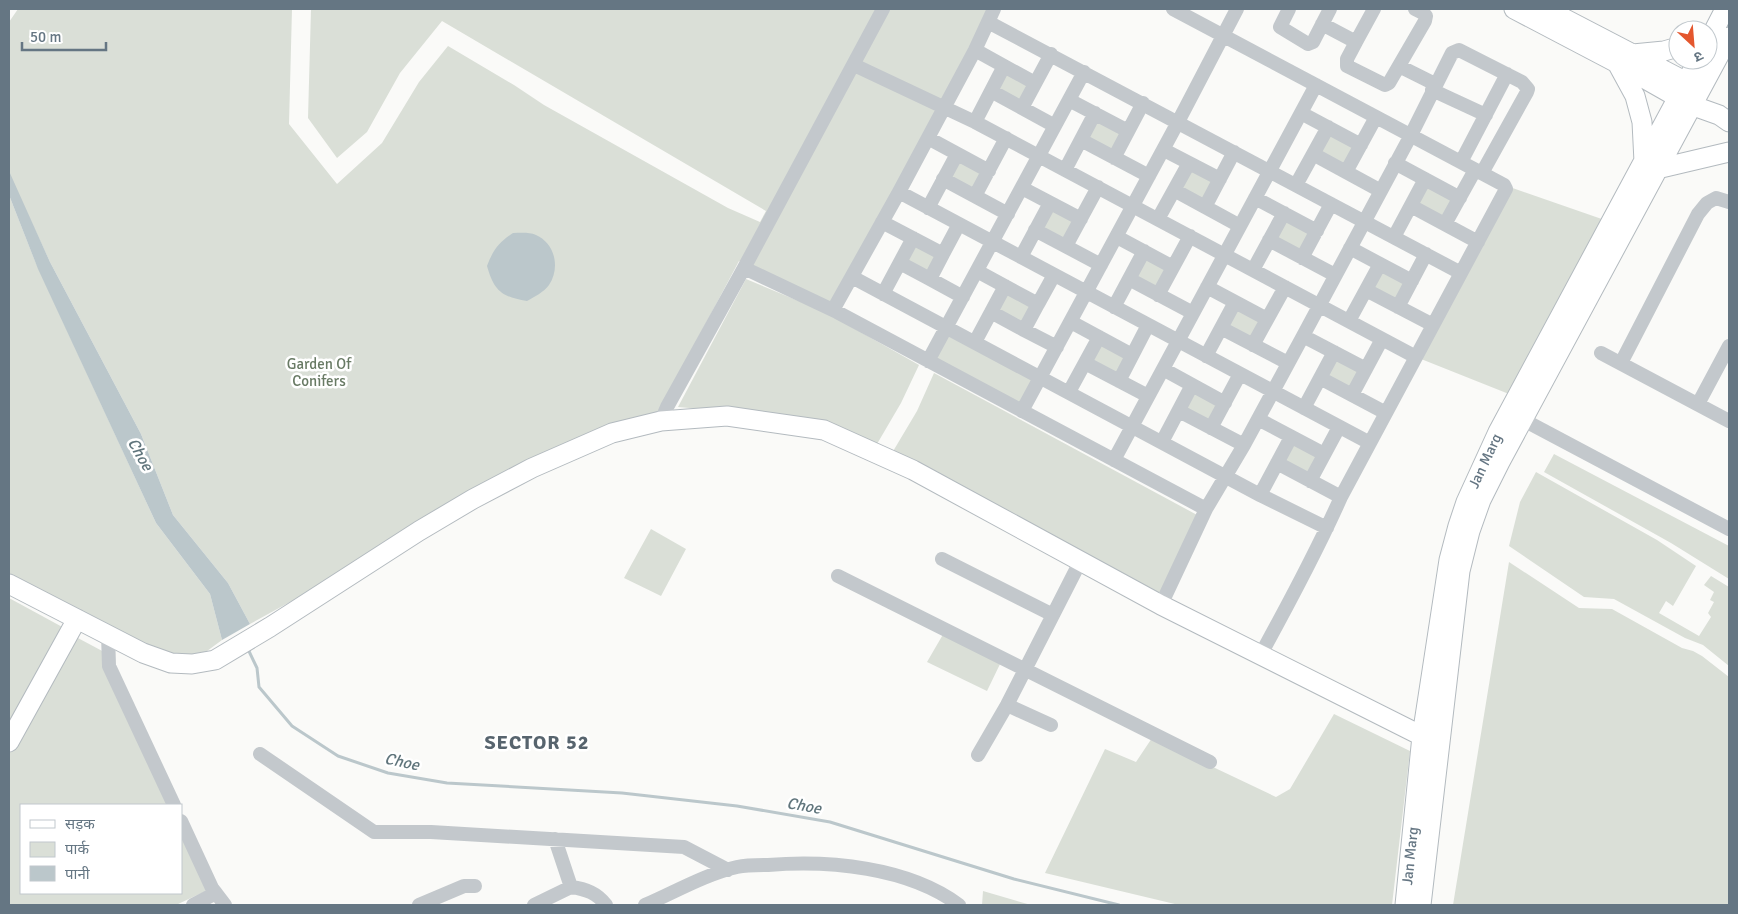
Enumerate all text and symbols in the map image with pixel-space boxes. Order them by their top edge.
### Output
scale bar [22,20,106,52]
north arrow [1668,20,1718,70]
text: 50 m [30,28,61,46]
text: उ [1690,47,1706,66]
park label: Garden Of Conifers [287,355,352,390]
street label: Jan Marg [1464,431,1506,491]
water label: Choe [123,434,158,475]
district label: SECTOR 52 [484,730,590,755]
water label: Choe [383,749,422,776]
water label: Choe [785,793,824,819]
legend [20,804,182,894]
text: सड़क [65,815,95,833]
street label: Jan Marg [1398,826,1422,886]
text: पार्क [65,840,89,858]
text: पानी [65,865,91,883]

